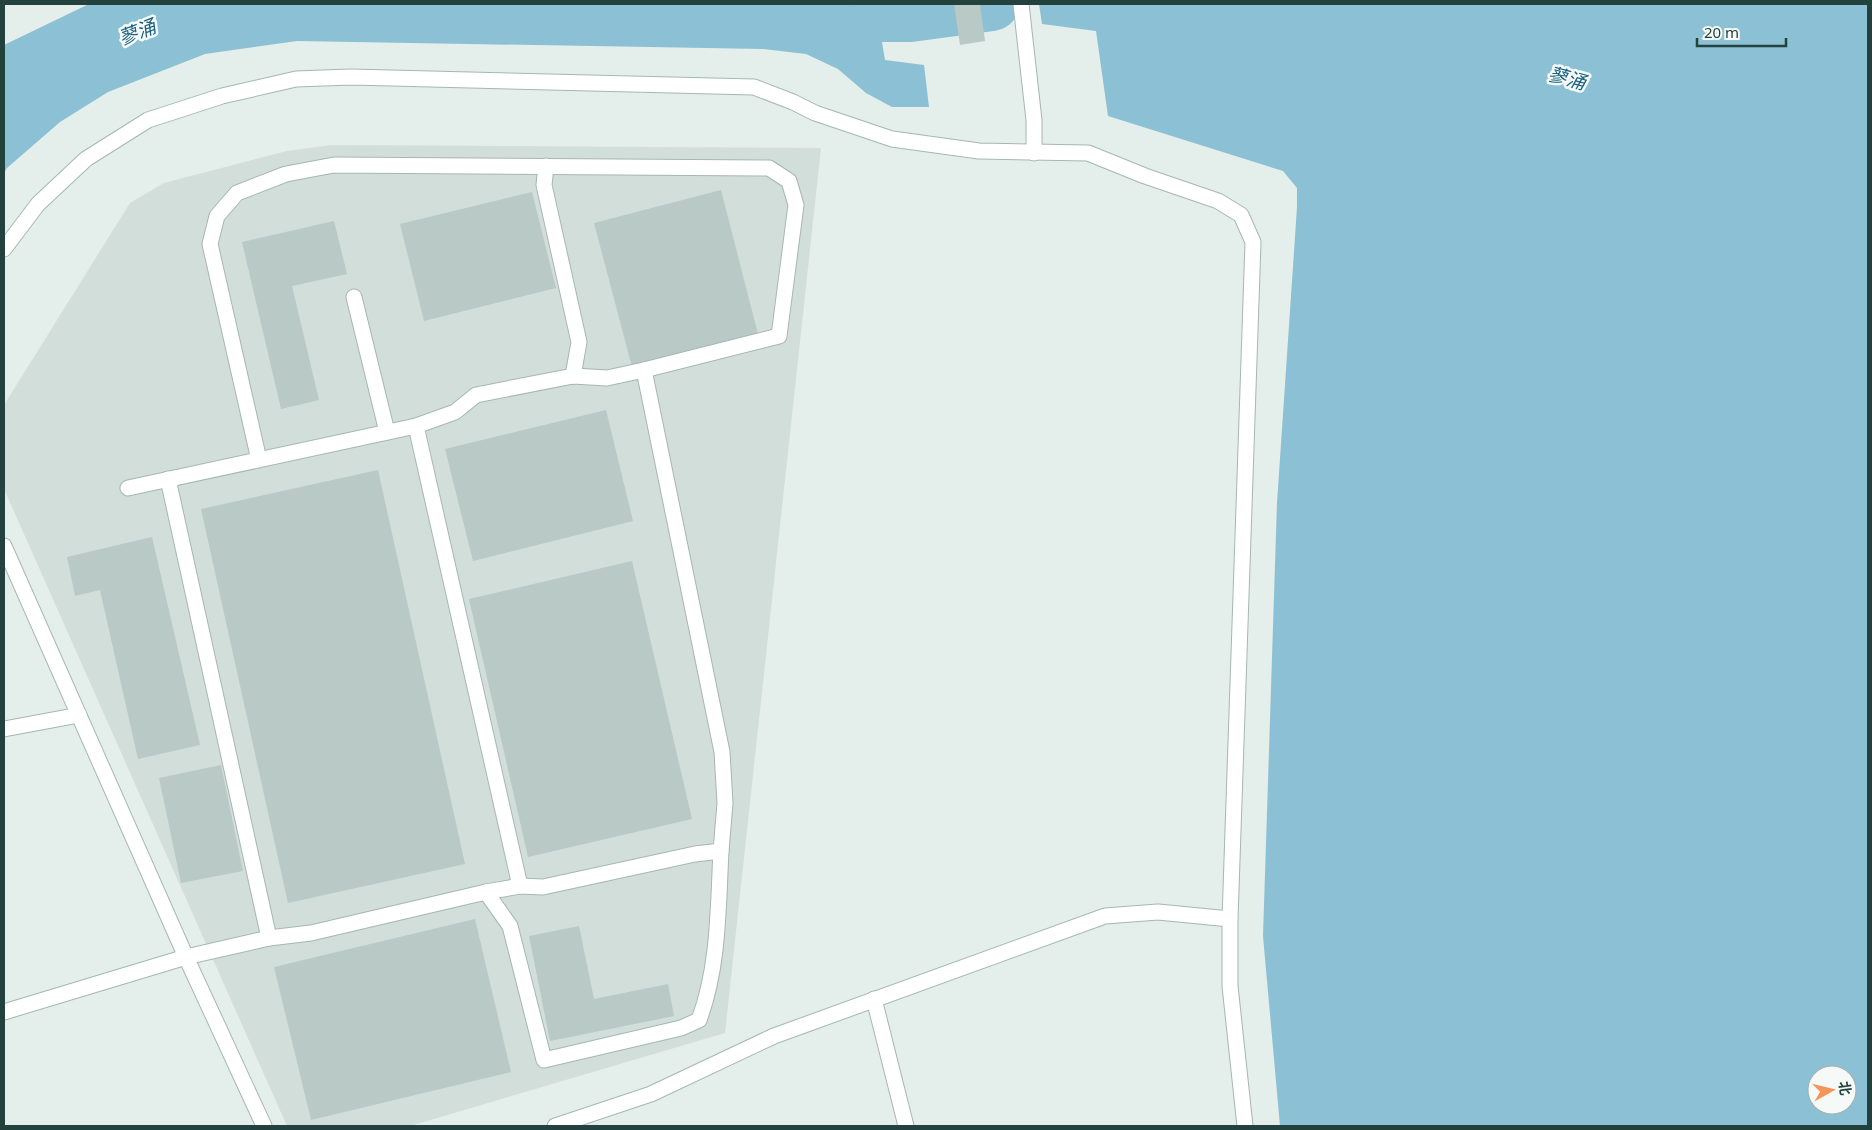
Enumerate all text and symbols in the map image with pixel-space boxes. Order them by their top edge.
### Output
water label: 蓼涌 [115,12,161,51]
scale bar [1697,15,1786,47]
text: 20 m [1704,22,1739,42]
water label: 蓼涌 [1545,61,1591,96]
north arrow [1807,1065,1857,1115]
text: 北 [1835,1080,1856,1096]

